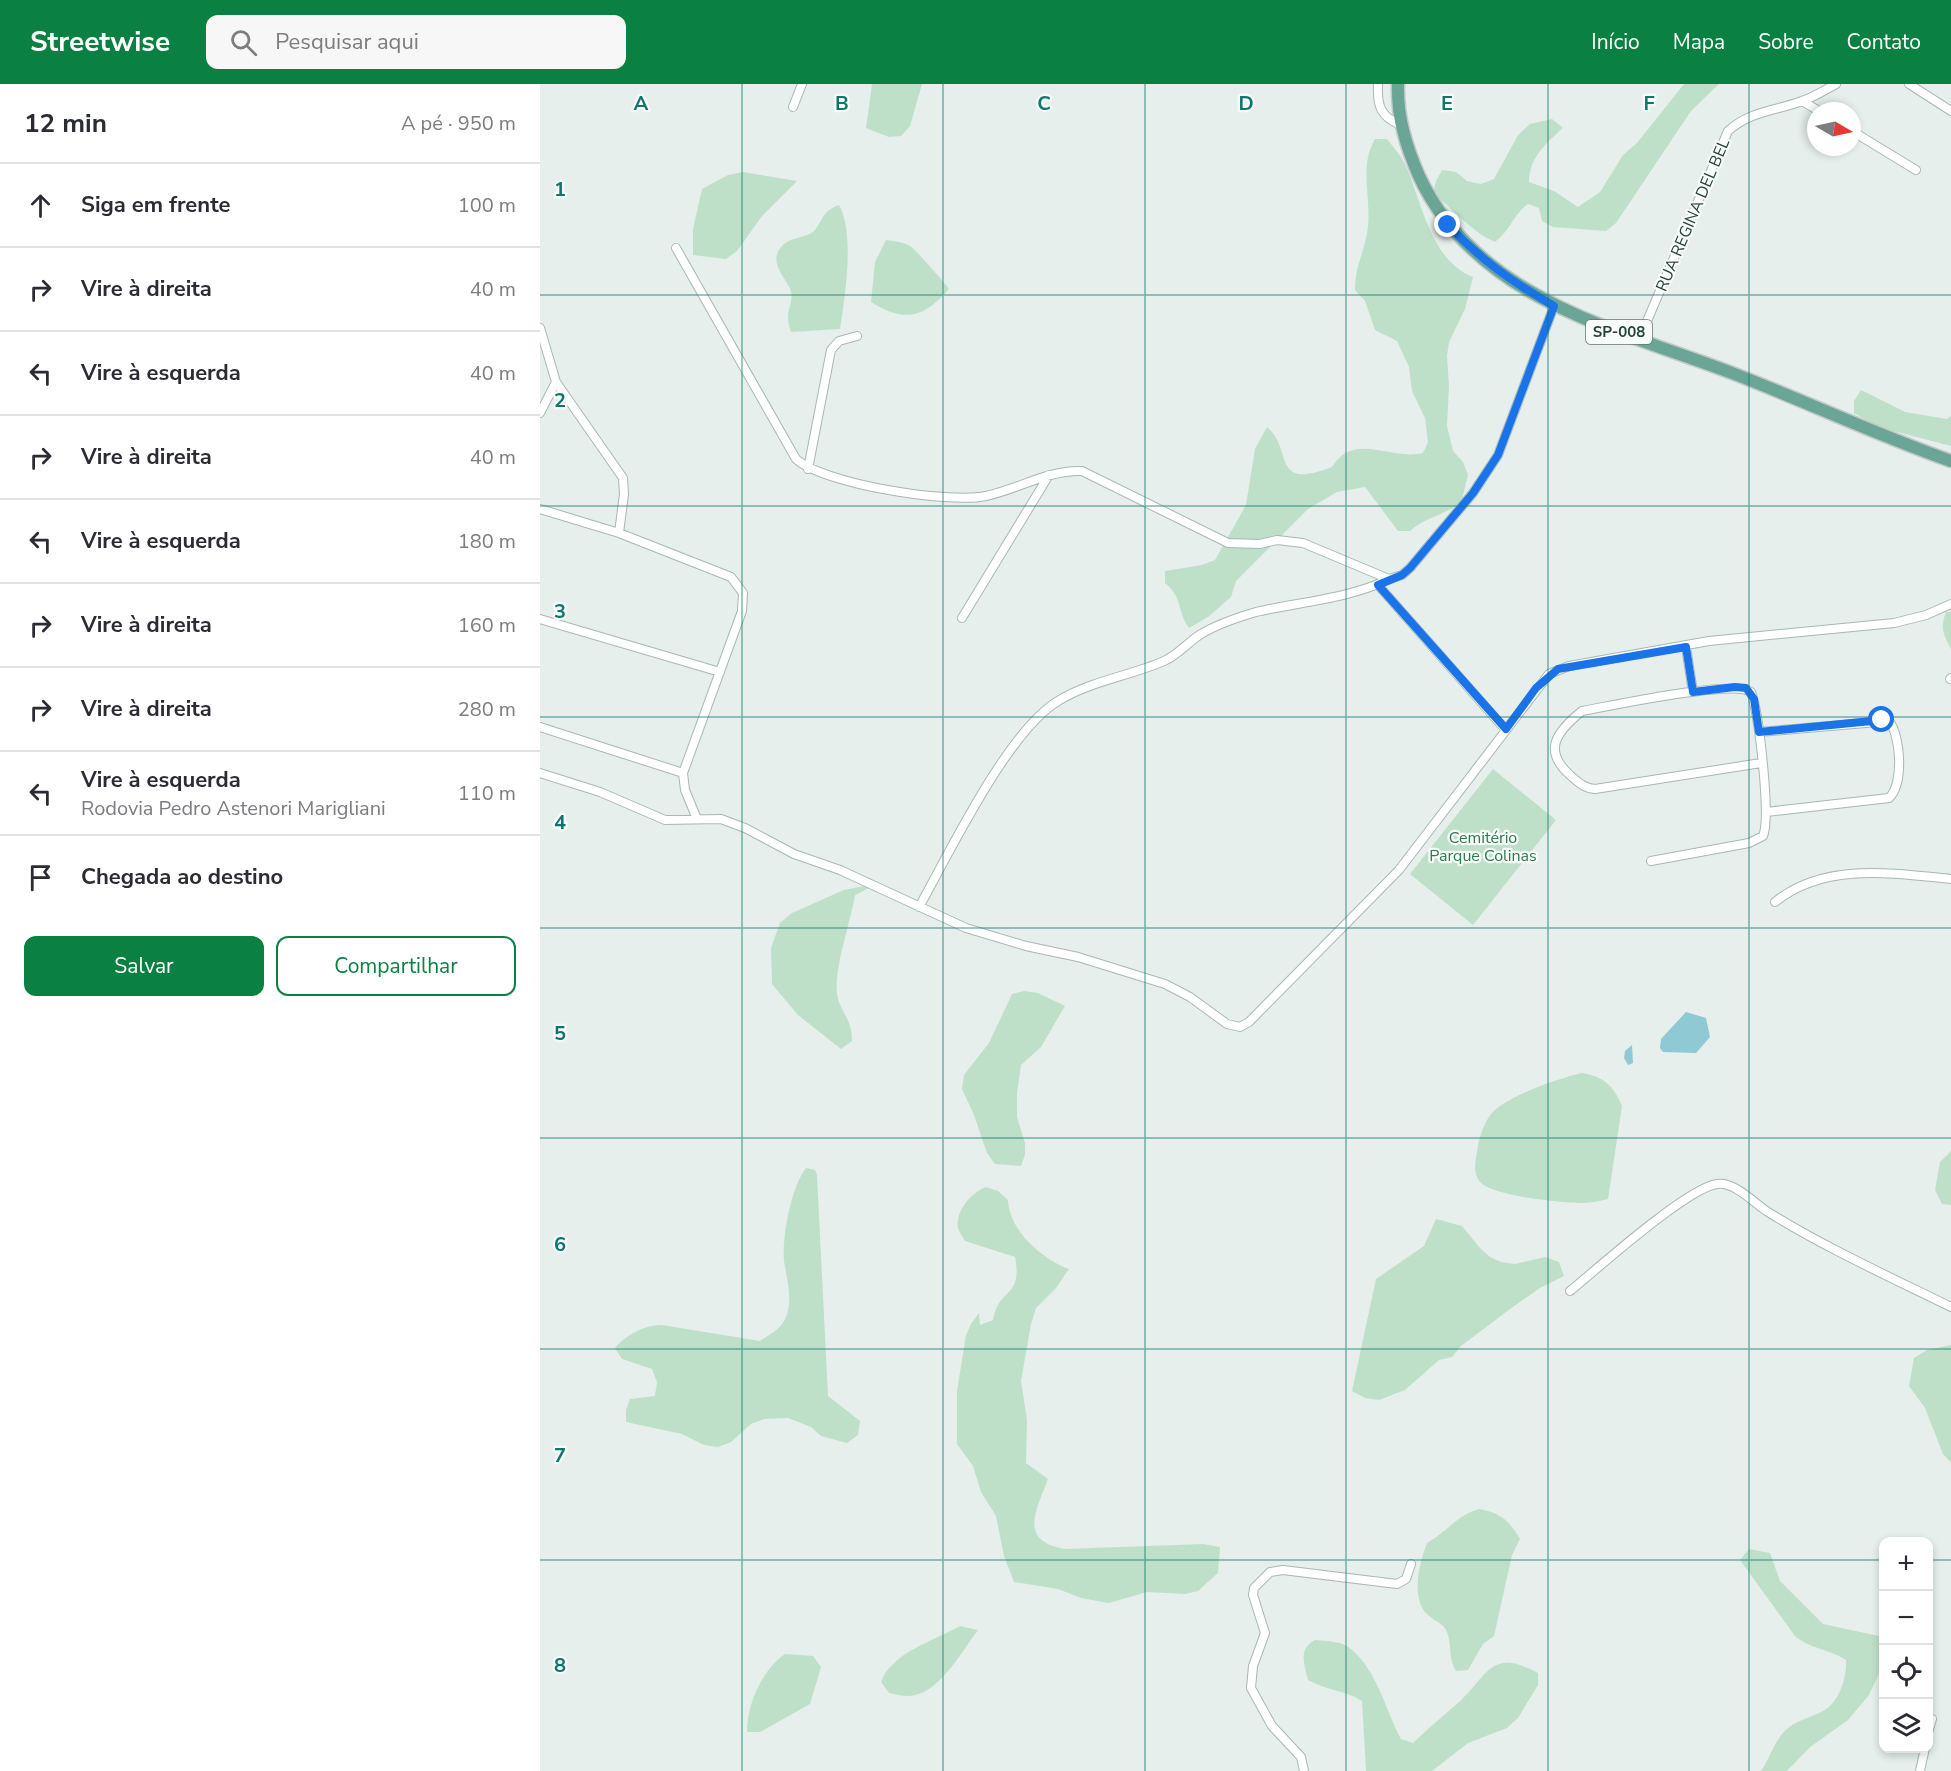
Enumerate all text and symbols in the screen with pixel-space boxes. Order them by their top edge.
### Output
search box [206,15,626,69]
text: Streetwise [30,23,170,61]
icon: search [227,26,260,59]
text: Pesquisar aqui [275,27,419,57]
text: Início [1591,28,1640,56]
text: Mapa [1673,28,1725,56]
text: Sobre [1758,28,1814,56]
text: Contato [1847,28,1921,56]
text: A [634,90,649,117]
text: B [835,90,849,117]
text: C [1037,90,1051,117]
text: D [1238,90,1254,117]
text: E [1441,90,1453,117]
text: F [1643,90,1655,117]
north arrow [1807,102,1861,156]
text: 12 min [24,106,107,141]
text: A pé · 950 m [401,110,516,137]
street label: RUA REGINA DEL BEL [1651,135,1735,295]
text: 1 [554,176,566,203]
icon: ahead [24,189,57,222]
text: Siga em frente [81,190,230,220]
text: 100 m [458,192,516,219]
route end [1434,211,1460,237]
icon: right [24,273,57,306]
text: Vire à direita [81,274,212,304]
text: 40 m [470,276,516,303]
road number: SP-008 [1586,320,1652,344]
icon: left [24,357,57,390]
text: Vire à esquerda [81,358,241,388]
text: 40 m [470,360,516,387]
text: 2 [554,387,566,414]
icon: right [24,441,57,474]
text: Vire à direita [81,442,212,472]
text: 40 m [470,444,516,471]
icon: left [24,525,57,558]
text: Vire à esquerda [81,526,241,556]
text: 180 m [458,528,516,555]
text: 3 [554,598,566,625]
icon: right [24,609,57,642]
text: Vire à direita [81,610,212,640]
text: 160 m [458,612,516,639]
icon: right [24,693,57,726]
text: Vire à direita [81,694,212,724]
text: 280 m [458,696,516,723]
route start [1868,706,1894,732]
text: Vire à esquerda [81,765,241,795]
icon: left [24,777,57,810]
text: 110 m [458,780,516,807]
text: Rodovia Pedro Astenori Marigliani [81,795,386,822]
text: 4 [554,809,566,836]
park label: Cemitério Parque Colinas [1429,827,1537,867]
icon: arrive [24,861,57,894]
text: Chegada ao destino [81,862,283,892]
button: Salvar [24,936,264,996]
button: Compartilhar [276,936,516,996]
text: 5 [554,1020,566,1047]
text: 6 [554,1231,566,1258]
text: 7 [554,1442,566,1469]
map controls [1879,1537,1933,1753]
button: + [1879,1537,1933,1591]
button: − [1879,1591,1933,1645]
button: locate [1879,1645,1933,1699]
text: 8 [554,1652,566,1679]
button: layers [1879,1699,1933,1753]

